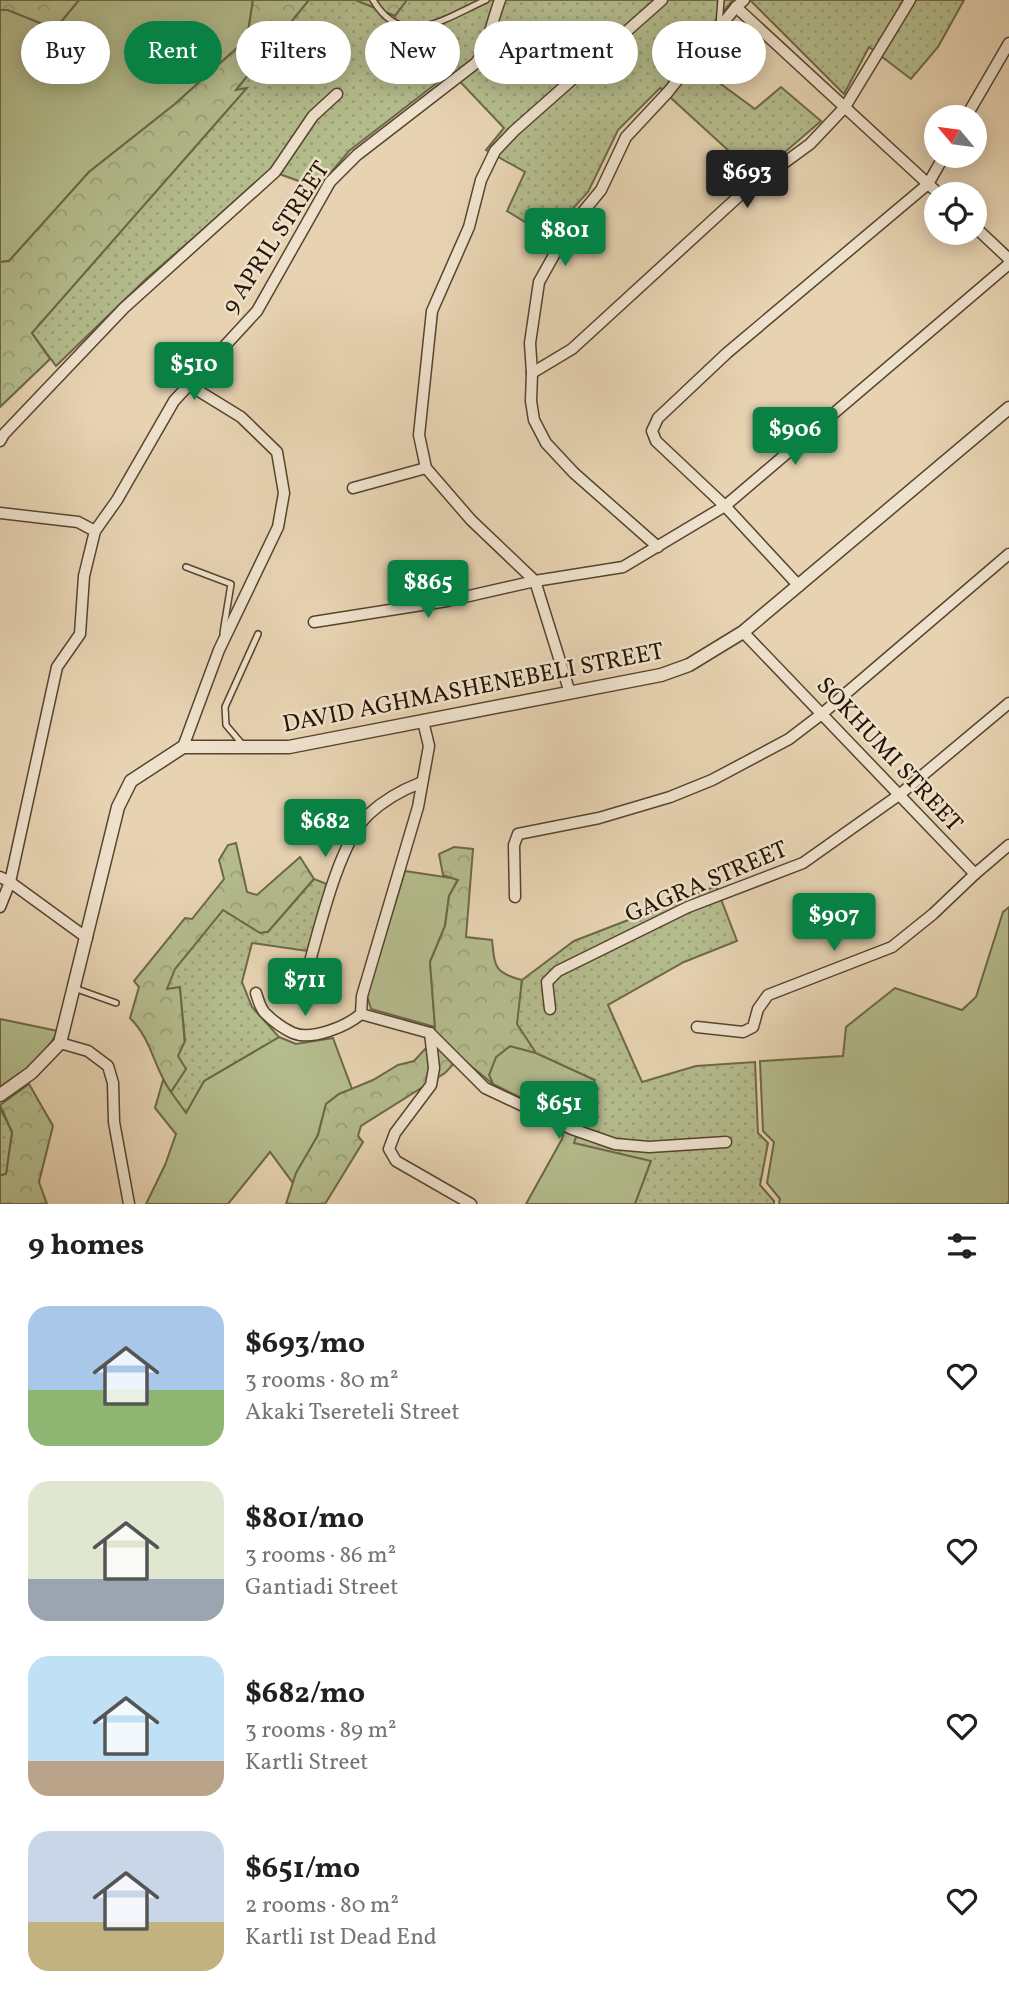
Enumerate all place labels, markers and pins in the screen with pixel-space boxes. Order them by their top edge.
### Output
pin: $693 [706,150,788,210]
pin: $801 [524,208,606,268]
pin: $510 [153,342,235,402]
pin: $906 [754,407,836,467]
pin: $865 [387,560,469,620]
pin: $682 [284,800,366,859]
pin: $907 [793,894,875,953]
pin: $711 [264,958,346,1018]
pin: $651 [518,1082,600,1141]

